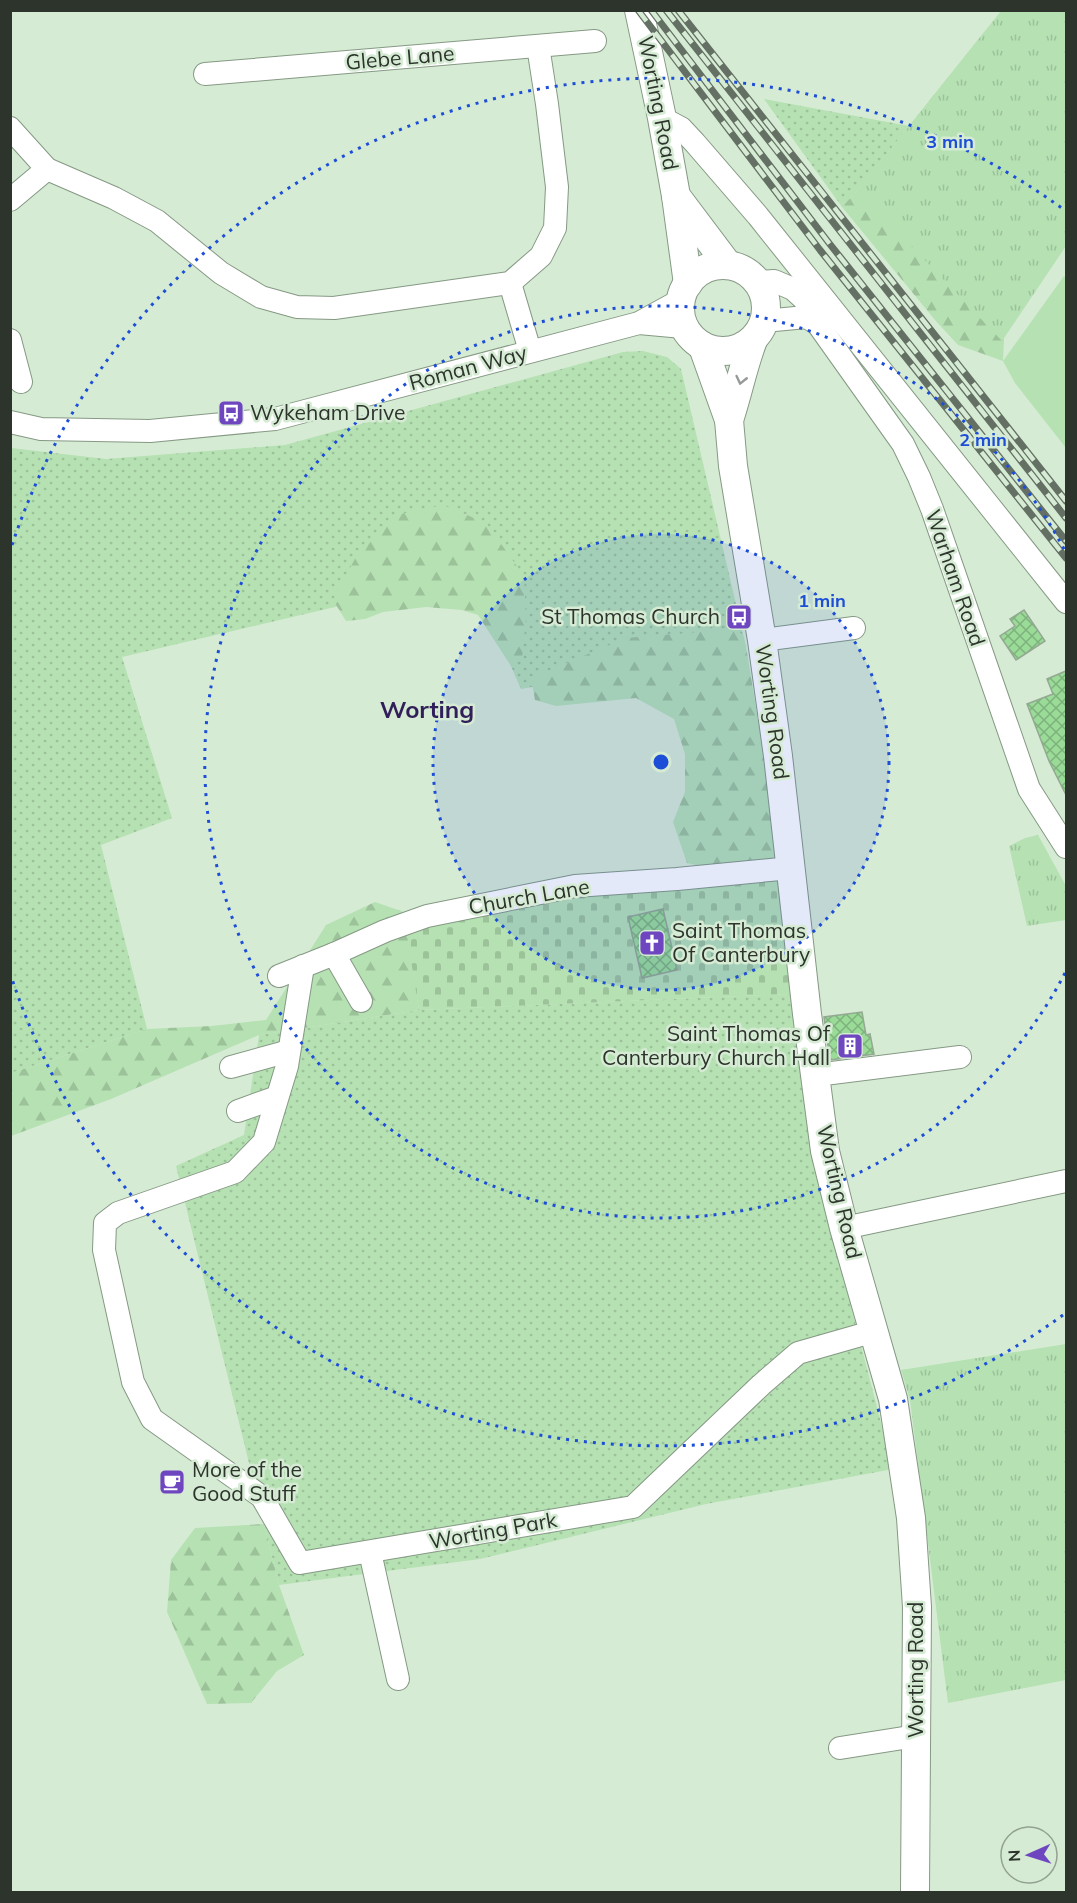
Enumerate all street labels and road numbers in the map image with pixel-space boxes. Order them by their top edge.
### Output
street label: Worting Road [633,33,685,172]
street label: Glebe Lane [344,39,455,75]
street label: Roman Way [406,339,529,395]
street label: Warham Road [920,506,991,649]
street label: Worting Road [751,642,795,781]
street label: Church Lane [466,873,591,919]
street label: Worting Road [812,1122,868,1261]
street label: Worting Park [427,1506,559,1554]
street label: Worting Road [902,1602,928,1738]

